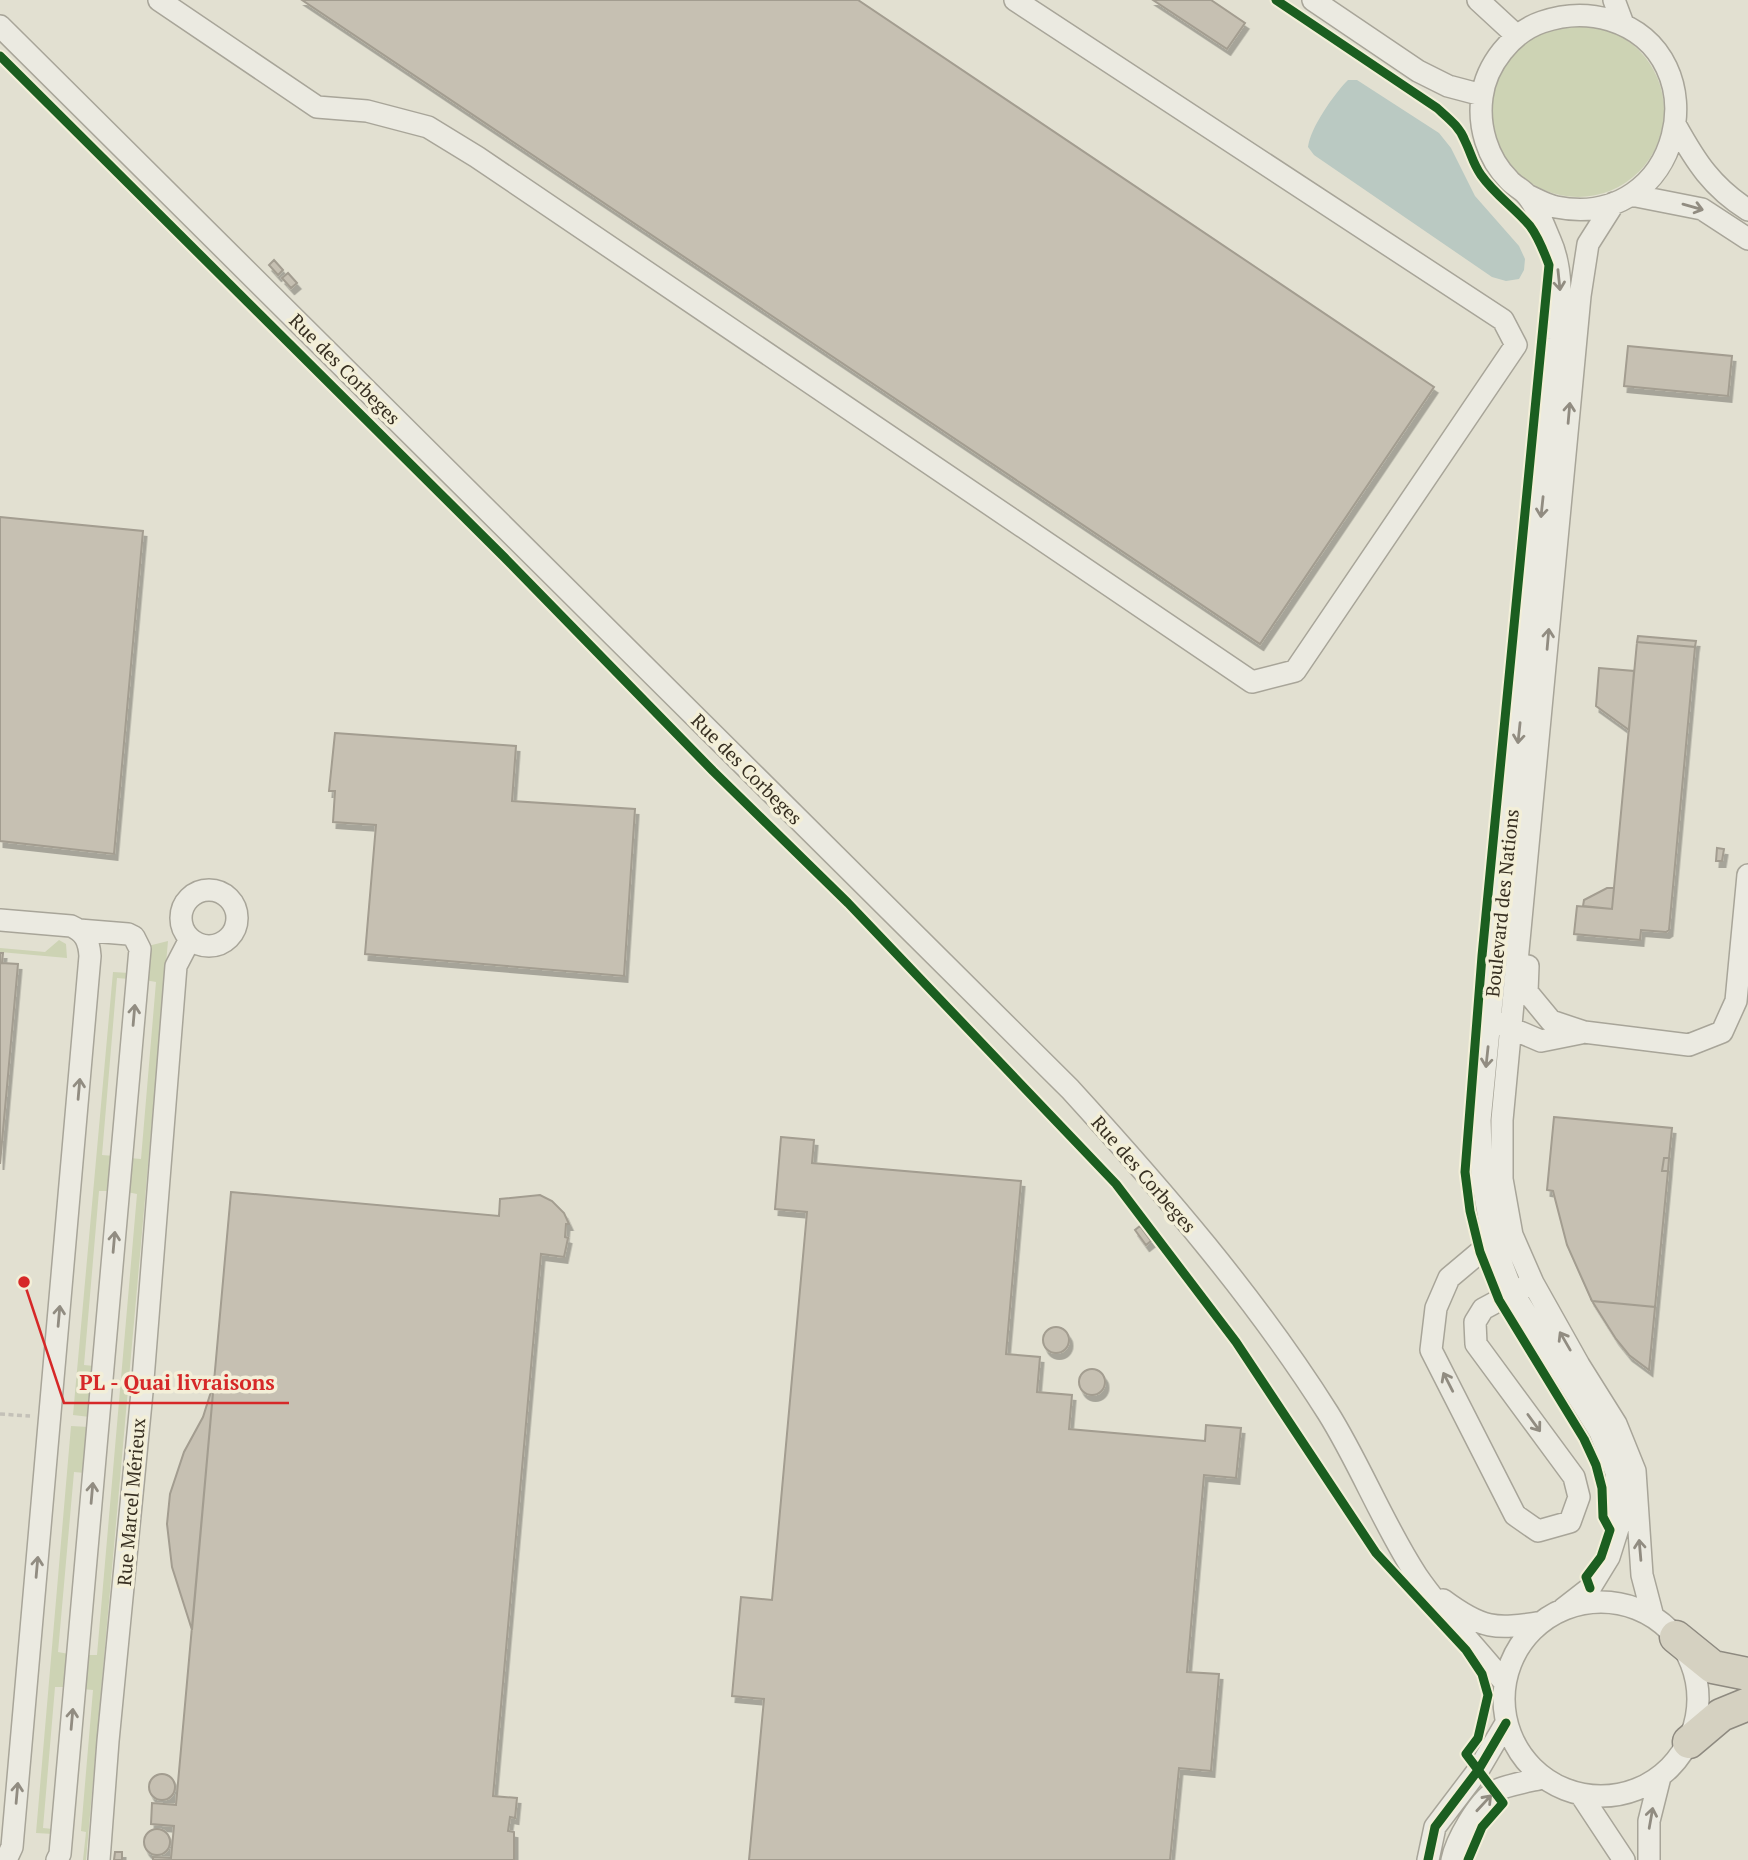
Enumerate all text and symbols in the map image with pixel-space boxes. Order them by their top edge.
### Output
one-way arrow [1682,202,1704,215]
one-way arrow [1553,269,1566,291]
street label: Rue des Corbeges [284,308,406,430]
one-way arrow [1563,402,1576,424]
one-way arrow [1535,495,1548,518]
one-way arrow [1541,628,1554,651]
street label: Rue des Corbeges [686,708,808,830]
one-way arrow [1512,721,1525,744]
street label: Boulevard des Nations [1479,808,1524,998]
one-way arrow [128,1004,141,1027]
one-way arrow [1480,1045,1493,1068]
one-way arrow [73,1078,86,1101]
street label: Rue des Corbeges [1087,1110,1202,1237]
one-way arrow [108,1231,121,1253]
one-way arrow [53,1305,66,1327]
one-way arrow [1558,1331,1572,1351]
callout: PL - Quai livraisons [64,1361,289,1403]
text: PL - Quai livraisons [79,1368,275,1396]
one-way arrow [1440,1372,1454,1393]
one-way arrow [1527,1413,1541,1432]
street label: Rue Marcel Mérieux [111,1417,150,1587]
one-way arrow [86,1482,99,1504]
one-way arrow [1633,1539,1646,1562]
one-way arrow [30,1556,43,1579]
one-way arrow [65,1708,78,1731]
one-way arrow [11,1783,24,1805]
one-way arrow [1476,1794,1492,1812]
one-way arrow [1645,1807,1658,1830]

